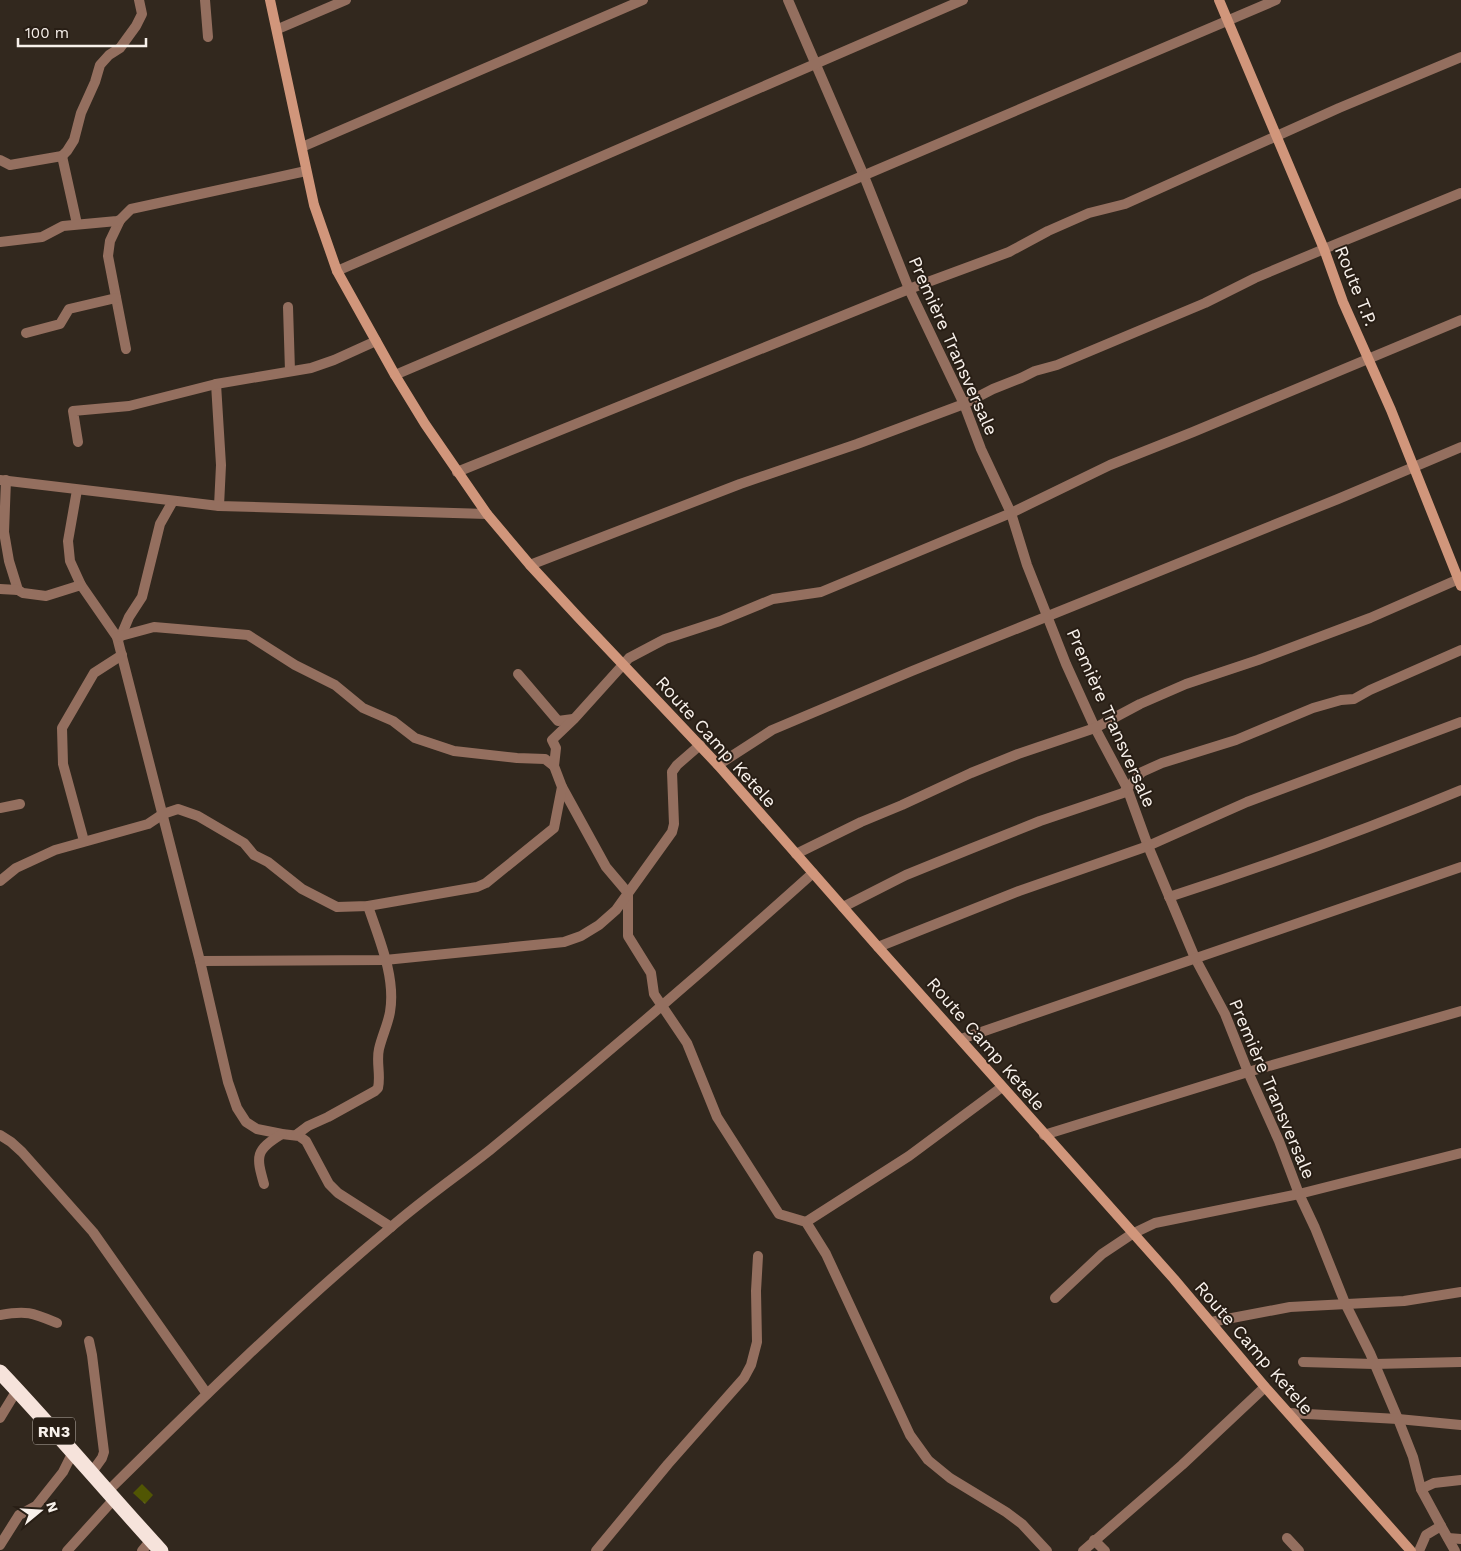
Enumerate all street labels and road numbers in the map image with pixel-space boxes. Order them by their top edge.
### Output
street label: Route T.P. [1331,243,1382,329]
street label: Première Transversale [905,253,1002,438]
street label: Première Transversale [1063,625,1160,810]
street label: Route Camp Ketele [652,672,781,812]
street label: Route Camp Ketele [923,973,1050,1115]
street label: Première Transversale [1225,996,1320,1182]
street label: Route Camp Ketele [1191,1277,1318,1419]
road number: RN3 [33,1418,75,1444]

